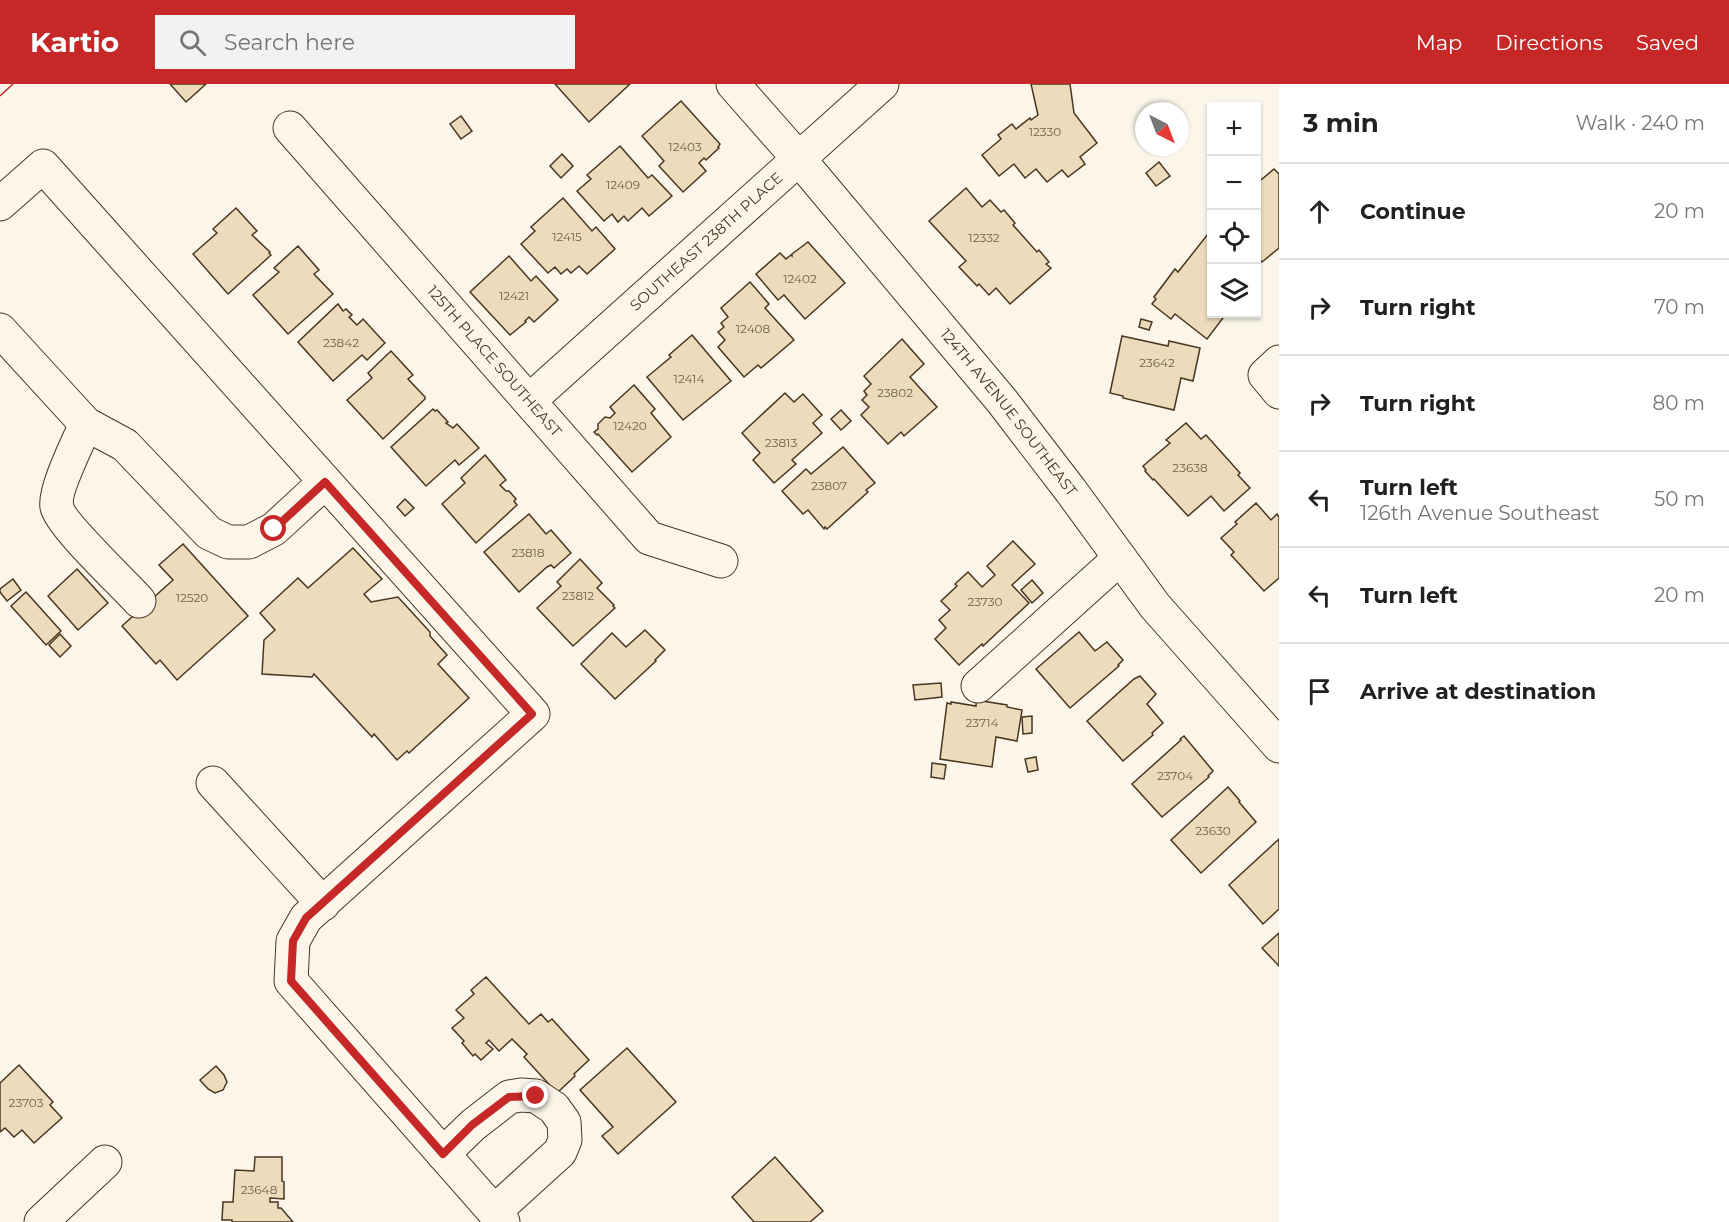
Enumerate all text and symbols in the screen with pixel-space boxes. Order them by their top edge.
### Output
search box [155,15,575,69]
text: Kartio [30,25,119,59]
icon: search [176,26,209,59]
text: Search here [224,29,355,56]
text: Map [1416,30,1462,55]
text: Directions [1495,30,1603,55]
text: Saved [1636,30,1699,55]
north arrow [1135,102,1189,156]
map controls [1207,102,1261,318]
button: + [1207,102,1261,156]
text: 3 min [1303,107,1379,139]
text: Walk · 240 m [1575,111,1705,135]
house number: 12330 [1029,124,1061,139]
house number: 12403 [668,139,702,154]
button: − [1207,156,1261,210]
street label: SOUTHEAST 238TH PLACE [626,168,786,315]
house number: 12409 [606,177,640,192]
icon: ahead [1303,195,1336,228]
text: Continue [1360,198,1466,225]
text: 20 m [1654,199,1705,223]
button: locate [1207,210,1261,264]
house number: 12415 [552,229,582,244]
house number: 12332 [968,230,1000,245]
button: layers [1207,264,1261,318]
house number: 12402 [783,271,817,286]
street label: 125TH PLACE SOUTHEAST [423,281,566,441]
house number: 12421 [499,288,529,303]
icon: right [1303,291,1336,324]
text: Turn right [1360,294,1475,321]
text: 70 m [1654,295,1705,319]
house number: 12408 [736,321,771,336]
street label: 124TH AVENUE SOUTHEAST [936,325,1082,500]
house number: 23842 [323,335,359,350]
house number: 23642 [1139,355,1175,370]
house number: 12414 [674,371,704,386]
house number: 23802 [877,385,913,400]
icon: right [1303,387,1336,420]
text: Turn right [1360,390,1475,417]
text: 80 m [1653,391,1705,415]
house number: 12420 [613,418,647,433]
house number: 23813 [765,435,797,450]
house number: 23638 [1172,460,1208,475]
text: Turn left [1360,474,1458,501]
house number: 23807 [811,478,847,493]
icon: left [1303,483,1336,516]
text: 50 m [1654,487,1705,511]
text: 126th Avenue Southeast [1360,501,1600,525]
route start [260,515,286,541]
house number: 23818 [511,545,545,560]
icon: left [1303,579,1336,612]
text: Turn left [1360,582,1458,609]
text: 20 m [1654,583,1705,607]
house number: 23812 [562,588,594,603]
house number: 12520 [176,590,208,605]
house number: 23730 [967,594,1003,609]
icon: arrive [1303,675,1336,708]
text: Arrive at destination [1360,678,1596,705]
house number: 23714 [966,715,999,730]
house number: 23704 [1157,768,1193,783]
house number: 23630 [1195,823,1231,838]
route end [522,1082,548,1108]
house number: 23703 [9,1095,44,1110]
house number: 23648 [241,1182,278,1197]

